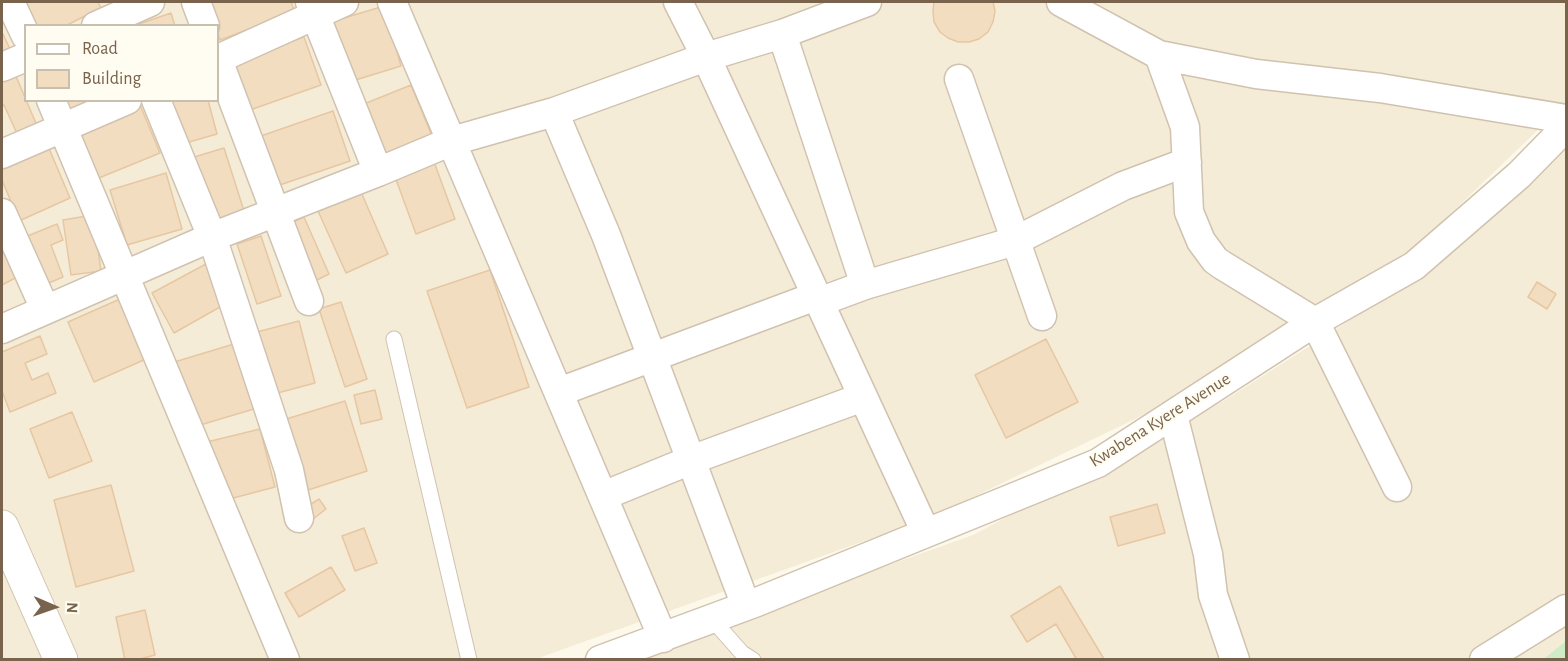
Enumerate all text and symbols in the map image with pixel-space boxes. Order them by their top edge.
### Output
legend [24,24,219,102]
text: Road [82,40,118,58]
text: Building [82,70,141,88]
street label: Kwabena Kyere Avenue [1085,368,1235,472]
north arrow [24,577,84,637]
text: N [64,602,80,613]

